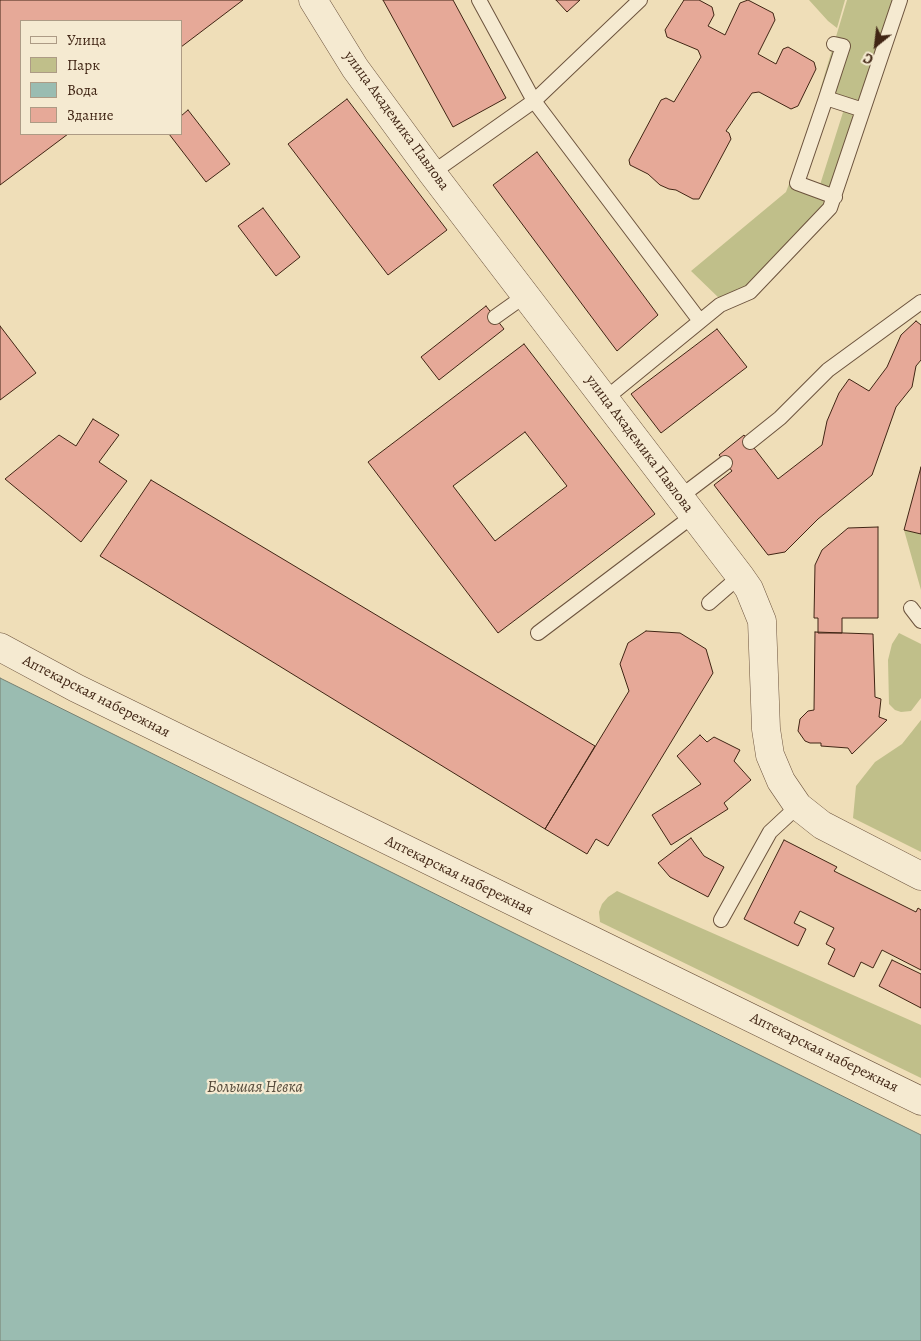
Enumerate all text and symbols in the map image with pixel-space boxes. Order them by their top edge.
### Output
legend [20,20,182,135]
north arrow [851,20,901,70]
text: Улица [67,30,106,50]
street label: улица Академика Павлова [339,48,453,194]
text: С [860,48,877,69]
text: Парк [67,55,100,75]
text: Вода [67,80,98,100]
text: Здание [67,105,114,125]
street label: улица Академика Павлова [581,371,697,517]
street label: Аптекарская набережная [19,652,173,742]
street label: Аптекарская набережная [382,832,536,920]
street label: Аптекарская набережная [747,1009,901,1097]
water label: Большая Невка [207,1078,303,1098]

